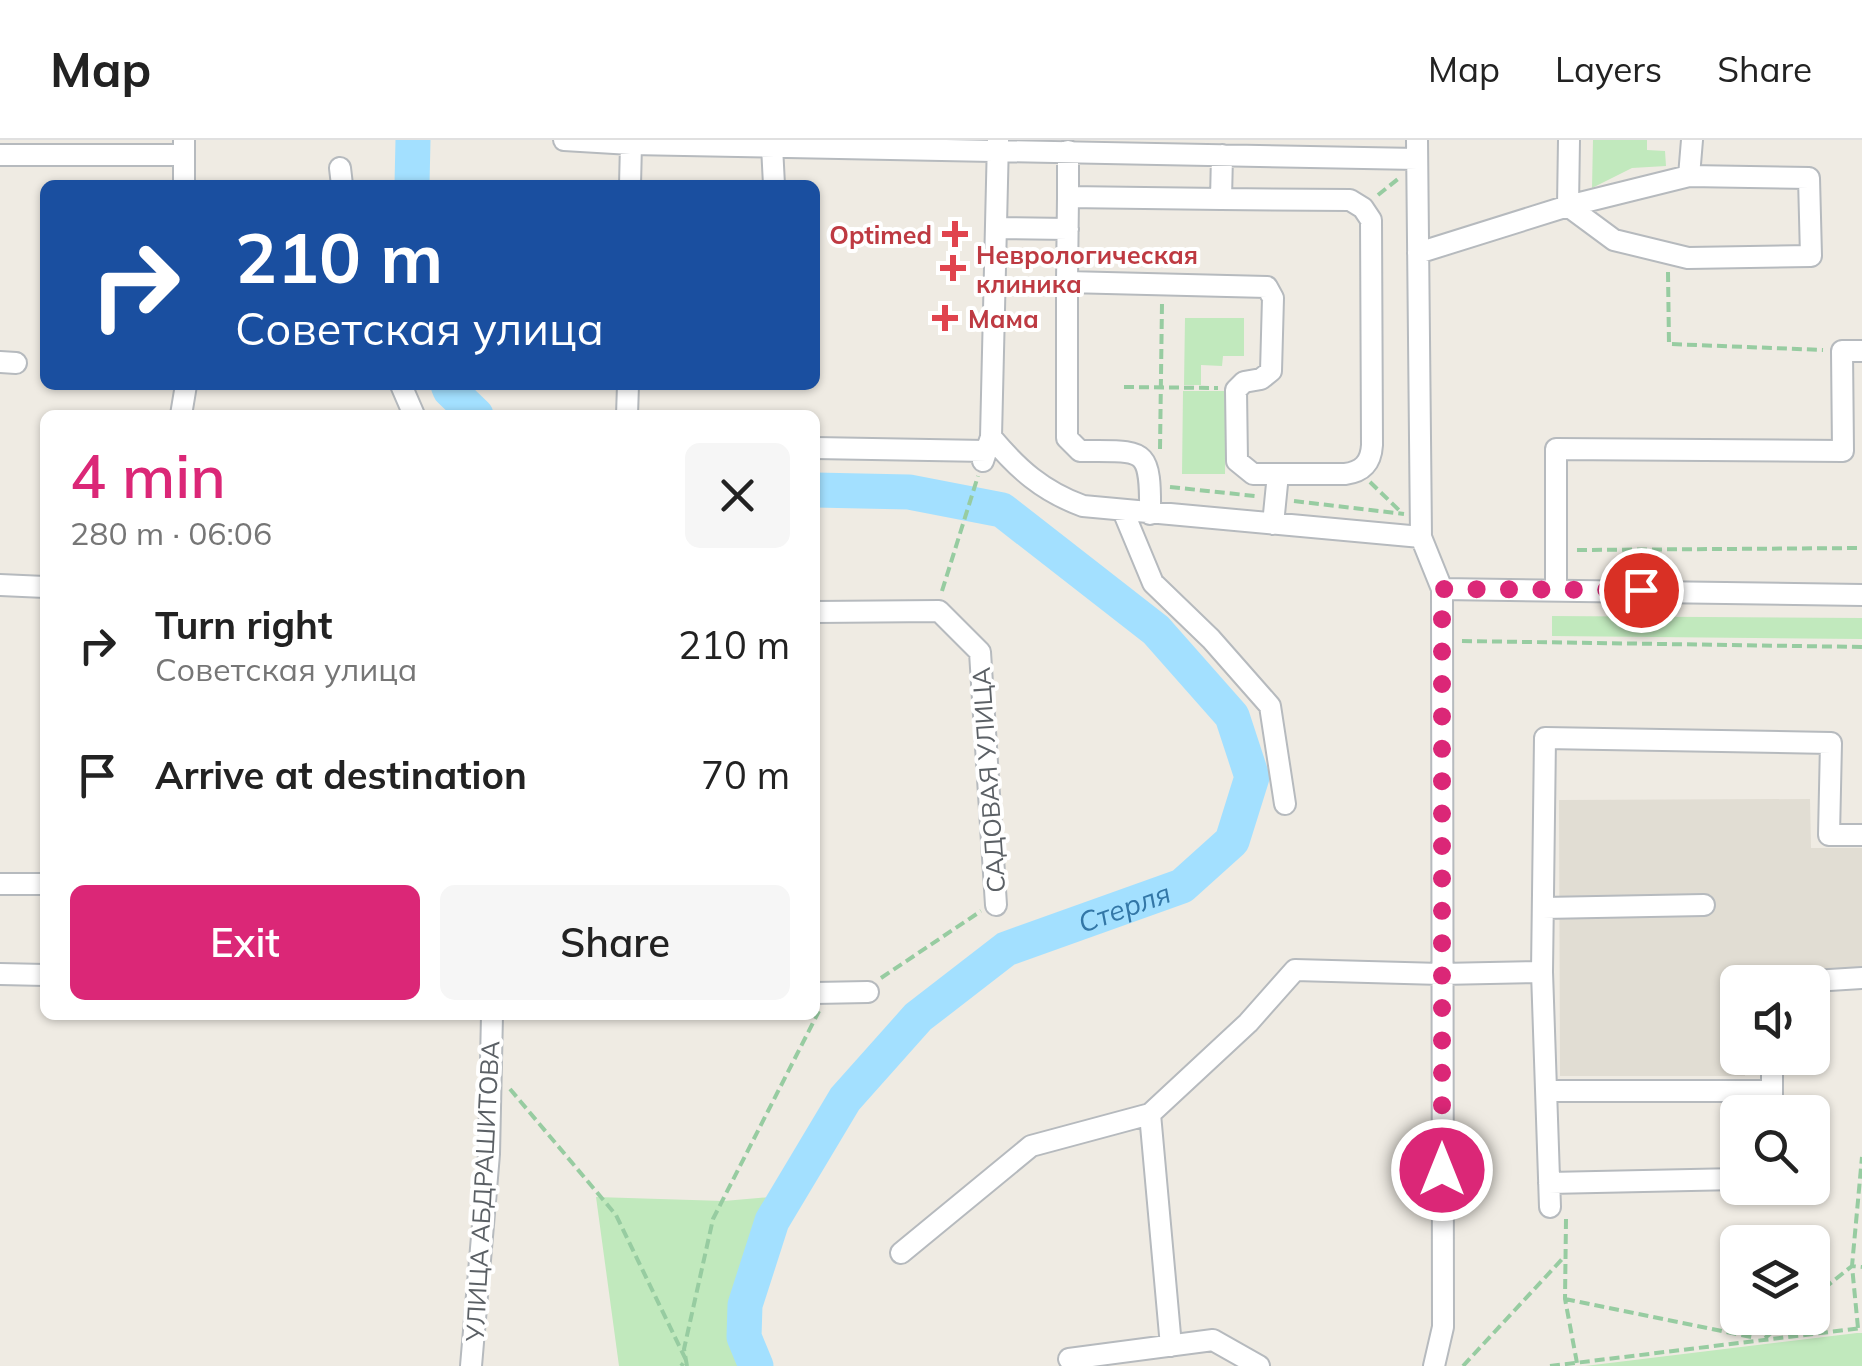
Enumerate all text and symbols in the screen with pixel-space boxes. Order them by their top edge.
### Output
text: Map [50,39,151,99]
text: Map [1428,47,1500,91]
text: Layers [1555,47,1662,91]
text: Share [1717,47,1812,91]
text: 210 m [235,213,443,301]
place label: Optimed [829,219,932,250]
icon: right [70,220,200,350]
marker: Optimed [942,221,968,247]
place label: Неврологическая клиника [976,239,1198,299]
marker: Неврологическая клиника [940,255,966,281]
text: Советская улица [235,300,604,356]
place label: Мама [968,303,1039,334]
marker: Мама [932,305,958,331]
text: 4 min [70,438,226,513]
button: close [685,443,790,548]
text: 280 m · 06:06 [70,513,272,553]
pin [1599,548,1684,633]
icon: arrive [1614,563,1669,618]
text: Turn right [155,601,332,649]
icon: right [70,618,125,673]
text: 210 m [678,621,790,669]
text: Советская улица [155,649,417,689]
street label: САДОВАЯ УЛИЦА [965,666,1011,894]
icon: arrive [70,748,125,803]
text: Arrive at destination [155,751,527,799]
text: 70 m [701,751,790,799]
water label: Стерля [1073,874,1175,939]
button: Exit [70,885,420,1000]
button: Share [440,885,790,1000]
map controls [1720,965,1830,1335]
button: sound [1720,965,1830,1075]
street label: УЛИЦА АБДРАШИТОВА [459,1040,505,1343]
button: search [1720,1095,1830,1205]
position arrow [1390,1118,1494,1222]
button: layers [1720,1225,1830,1335]

